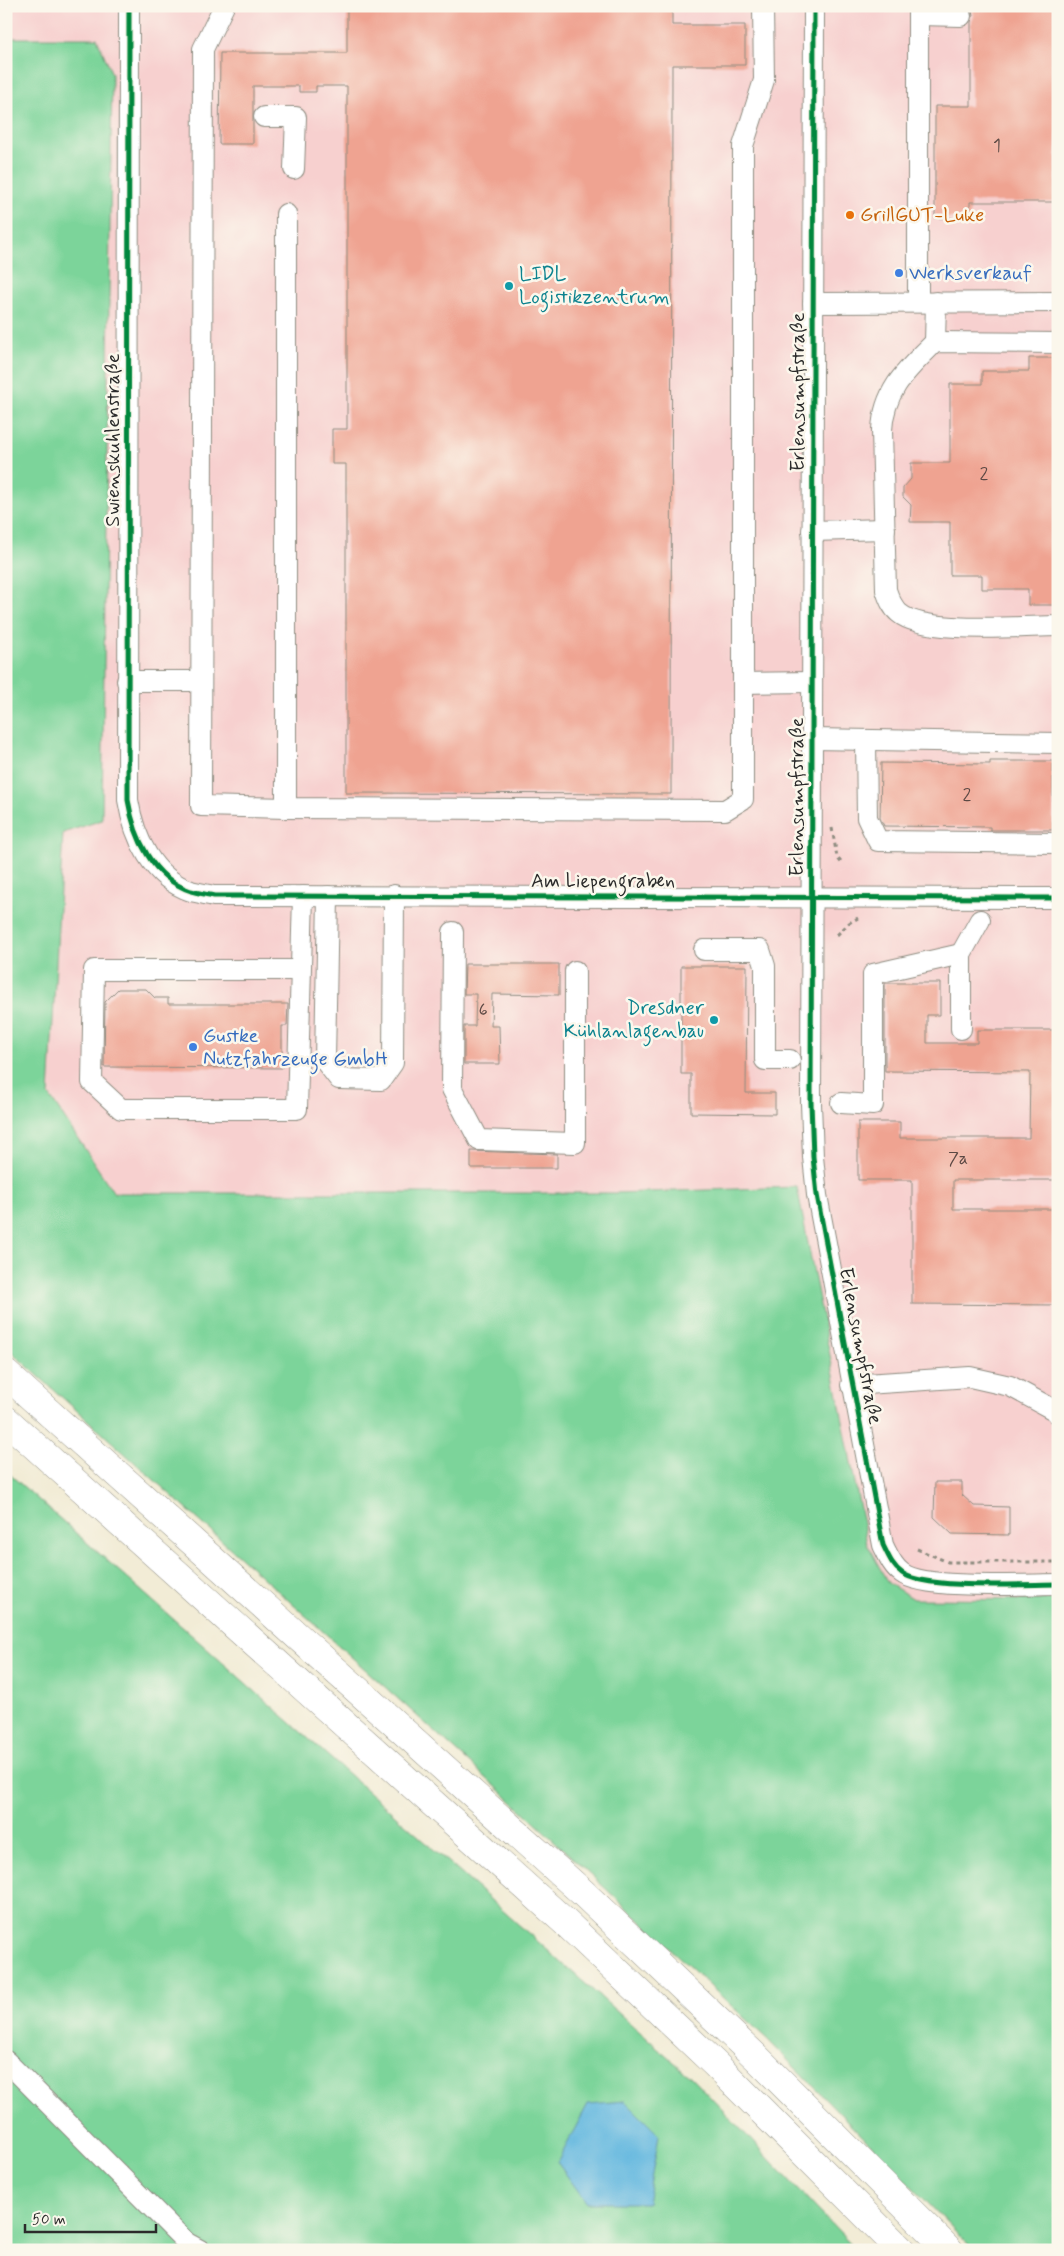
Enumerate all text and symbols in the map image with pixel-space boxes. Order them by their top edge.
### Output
house number: 1 [993,134,1001,158]
place label: GrillGUT-Luke [860,202,984,229]
marker: GrillGUT-Luke [844,209,856,221]
place label: Werksverkauf [909,260,1032,287]
place label: LIDL Logistikzentrum [519,261,670,313]
marker: Werksverkauf [893,267,905,279]
marker: LIDL Logistikzentrum [503,280,515,292]
street label: Erlensumpfstraße [785,312,812,472]
street label: Swienskuhlenstraße [100,353,127,527]
house number: 2 [980,462,989,486]
street label: Erlensumpfstraße [784,717,811,877]
house number: 2 [963,783,972,807]
street label: Am Liepengraben [531,868,675,897]
place label: Dresdner Kühlanlagenbau [563,995,705,1047]
house number: 6 [478,998,488,1022]
marker: Dresdner Kühlanlagenbau [708,1014,720,1026]
place label: Gustke Nutzfahrzeuge GmbH [203,1023,388,1075]
marker: Gustke Nutzfahrzeuge GmbH [187,1041,199,1053]
house number: 7a [948,1147,968,1171]
street label: Erlensumpfstraße [832,1265,888,1427]
scale bar [25,2201,156,2233]
text: 50 m [32,2210,66,2230]

